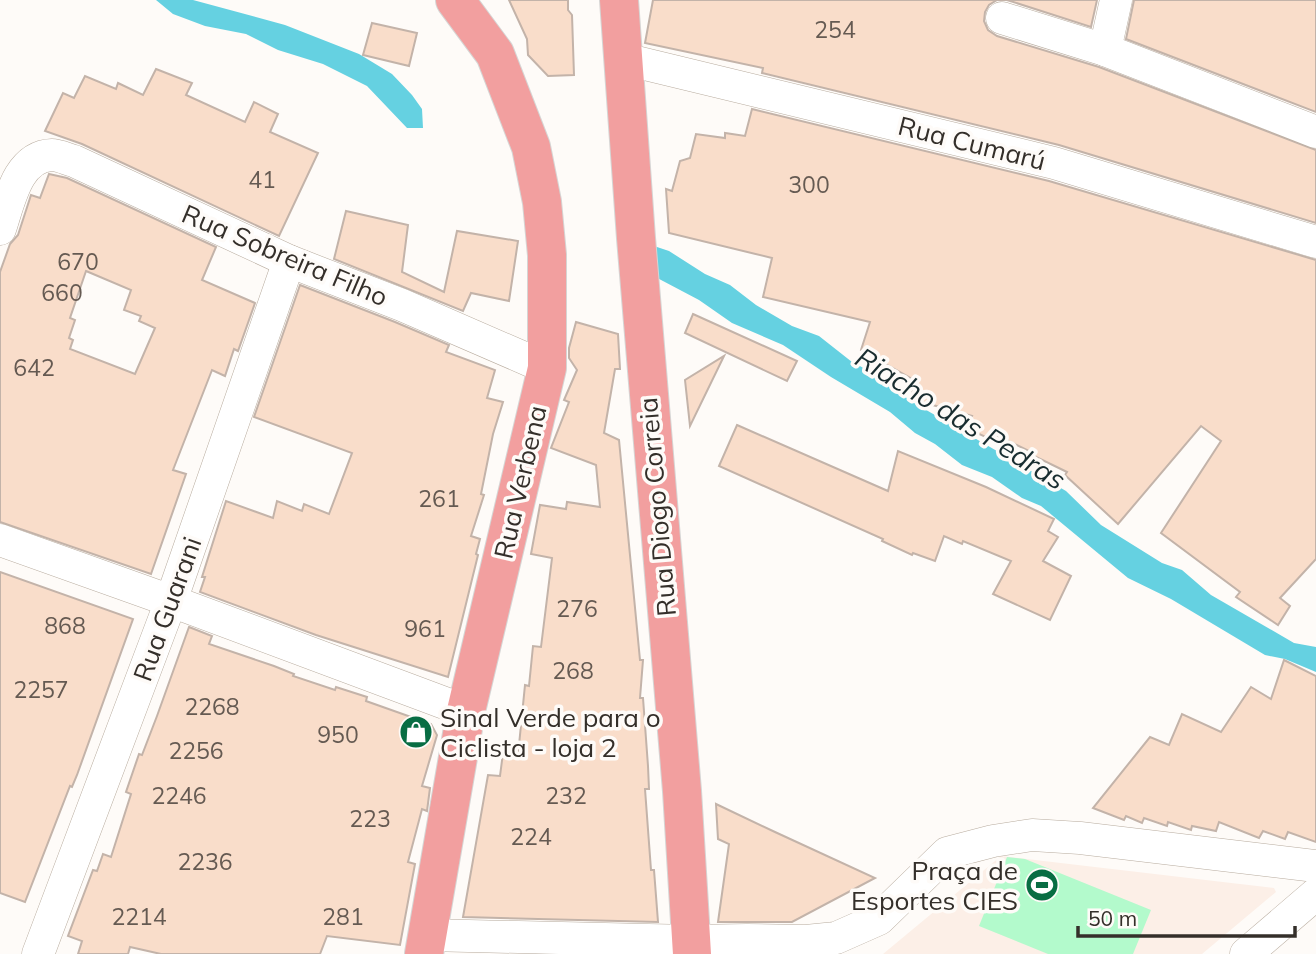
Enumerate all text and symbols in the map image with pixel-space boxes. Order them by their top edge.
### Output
house number: 254 [814,15,856,44]
street label: Rua Cumarú [895,109,1049,177]
house number: 41 [248,165,276,194]
house number: 300 [788,170,830,199]
street label: Rua Sobreira Filho [177,197,393,313]
house number: 670 [57,247,99,276]
house number: 660 [41,278,83,307]
water label: Riacho das Pedras [849,339,1073,497]
house number: 642 [13,353,55,382]
street label: Rua Diogo Correia [631,396,683,618]
street label: Rua Verbena [486,402,554,562]
house number: 261 [418,484,460,513]
street label: Rua Guarani [126,532,208,686]
house number: 276 [556,594,598,623]
house number: 868 [44,611,86,640]
house number: 961 [404,614,446,643]
house number: 268 [552,656,594,685]
house number: 2257 [13,675,69,704]
house number: 2268 [184,692,240,721]
place label: Sinal Verde para o Ciclista - loja 2 [440,701,661,764]
shop icon: Sinal Verde para o Ciclista - loja 2 [397,713,435,751]
house number: 950 [317,720,359,749]
house number: 2256 [168,736,224,765]
house number: 2246 [151,781,207,810]
house number: 232 [545,781,587,810]
house number: 223 [349,804,391,833]
house number: 224 [510,822,552,851]
house number: 2236 [177,847,233,876]
place label: Praça de Esportes CIES [851,854,1018,917]
sports icon: Praça de Esportes CIES [1023,866,1061,904]
scale bar [1078,894,1295,938]
house number: 2214 [111,902,167,931]
house number: 281 [322,902,364,931]
text: 50 m [1088,905,1137,931]

